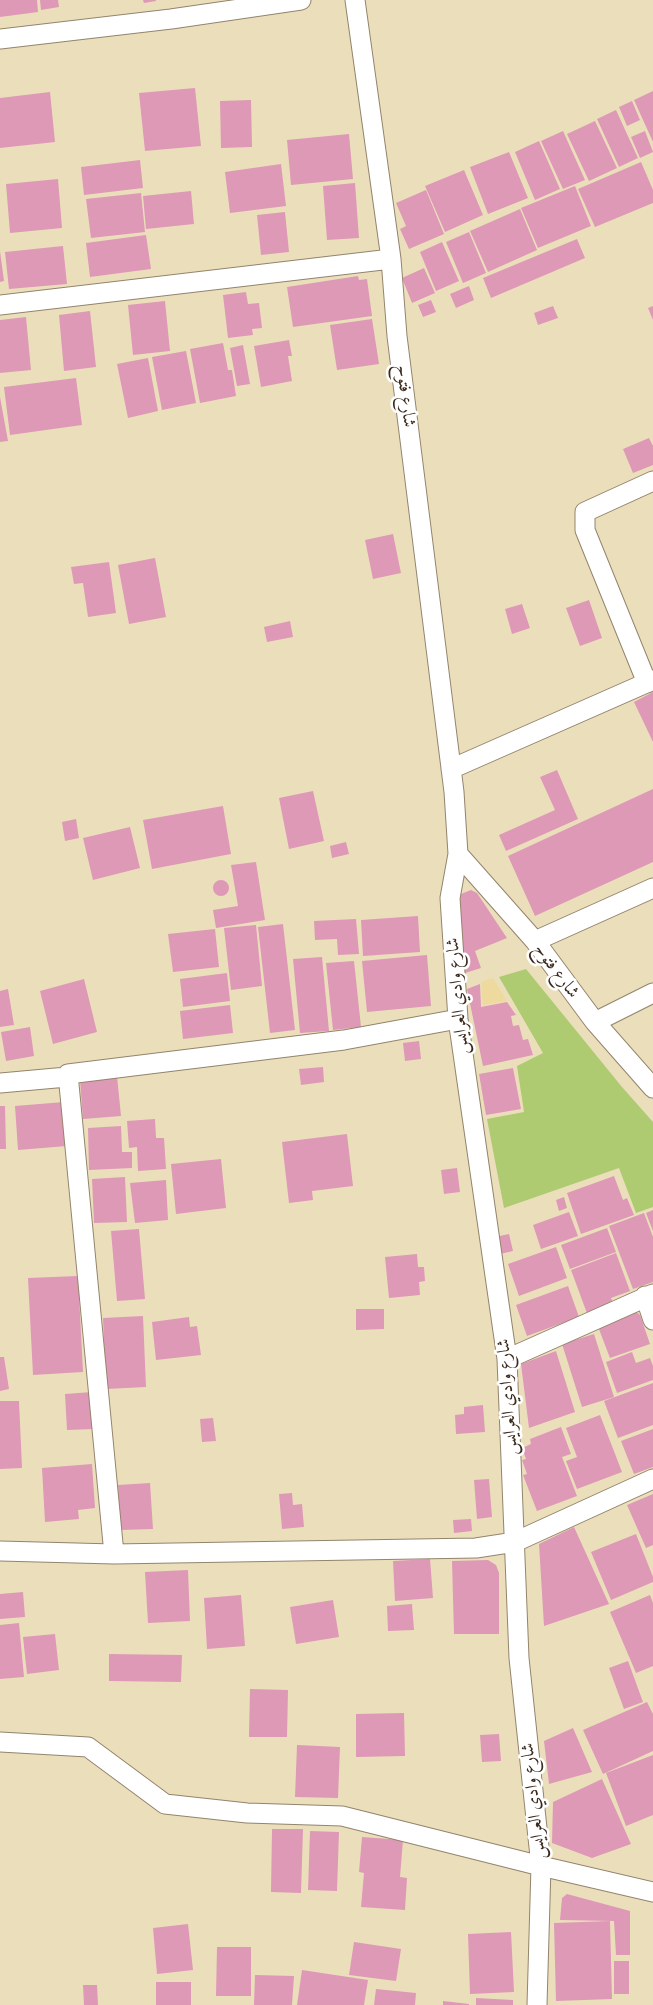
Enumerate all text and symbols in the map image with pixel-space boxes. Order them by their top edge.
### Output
street label: شارع فتوح [390,363,420,429]
street label: شارع وادي العرايس [442,937,474,1055]
street label: شارع فتوح [528,939,584,1003]
street label: شارع وادي العرايس [493,1338,523,1456]
street label: شارع وادي العرايس [517,1742,551,1860]

